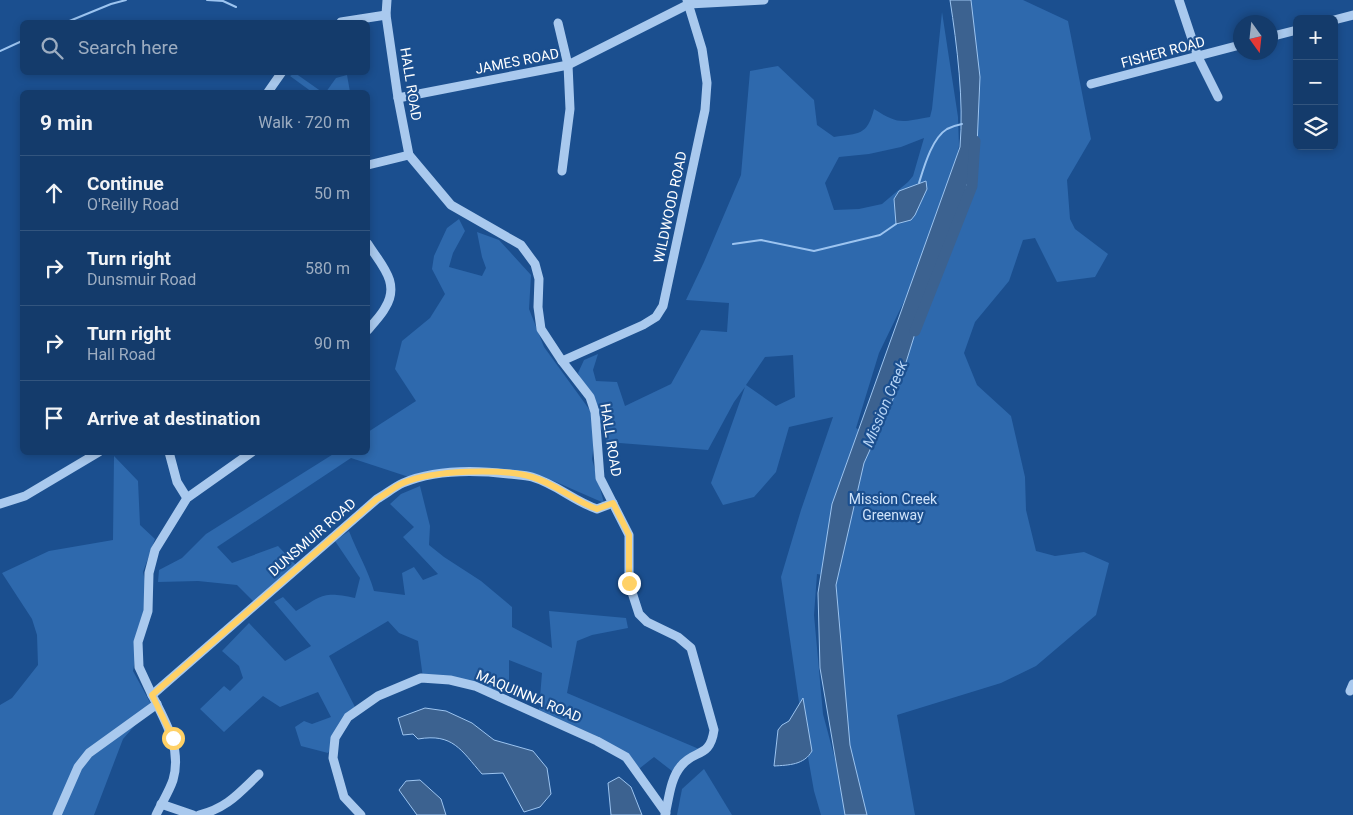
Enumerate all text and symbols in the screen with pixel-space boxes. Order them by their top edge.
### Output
north arrow [1233,15,1278,60]
map controls [1293,15,1338,150]
button: + [1293,15,1338,60]
search box [20,20,370,75]
street label: FISHER ROAD [1119,33,1207,71]
icon: search [38,34,66,62]
text: Search here [78,36,178,59]
street label: JAMES ROAD [474,45,560,77]
street label: HALL ROAD [397,46,425,122]
button: − [1293,60,1338,105]
button: layers [1293,105,1338,150]
text: 9 min [40,111,93,135]
text: Walk · 720 m [258,113,350,132]
street label: WILDWOOD ROAD [650,150,690,264]
text: Continue [87,172,164,195]
icon: ahead [40,179,68,207]
text: 50 m [314,184,350,203]
text: O'Reilly Road [87,195,179,214]
text: Turn right [87,247,171,270]
icon: right [40,254,68,282]
text: 580 m [305,259,350,278]
text: Dunsmuir Road [87,270,196,289]
text: Turn right [87,322,171,345]
icon: right [40,329,68,357]
text: 90 m [314,334,350,353]
text: Hall Road [87,345,156,364]
water label: Mission Creek [859,358,911,450]
street label: HALL ROAD [597,402,625,478]
icon: arrive [40,404,68,432]
text: Arrive at destination [87,407,260,430]
park label: Mission Creek Greenway [849,491,938,523]
street label: DUNSMUIR ROAD [265,495,359,579]
route end [618,572,641,595]
street label: MAQUINNA ROAD [474,667,584,725]
route start [162,727,185,750]

